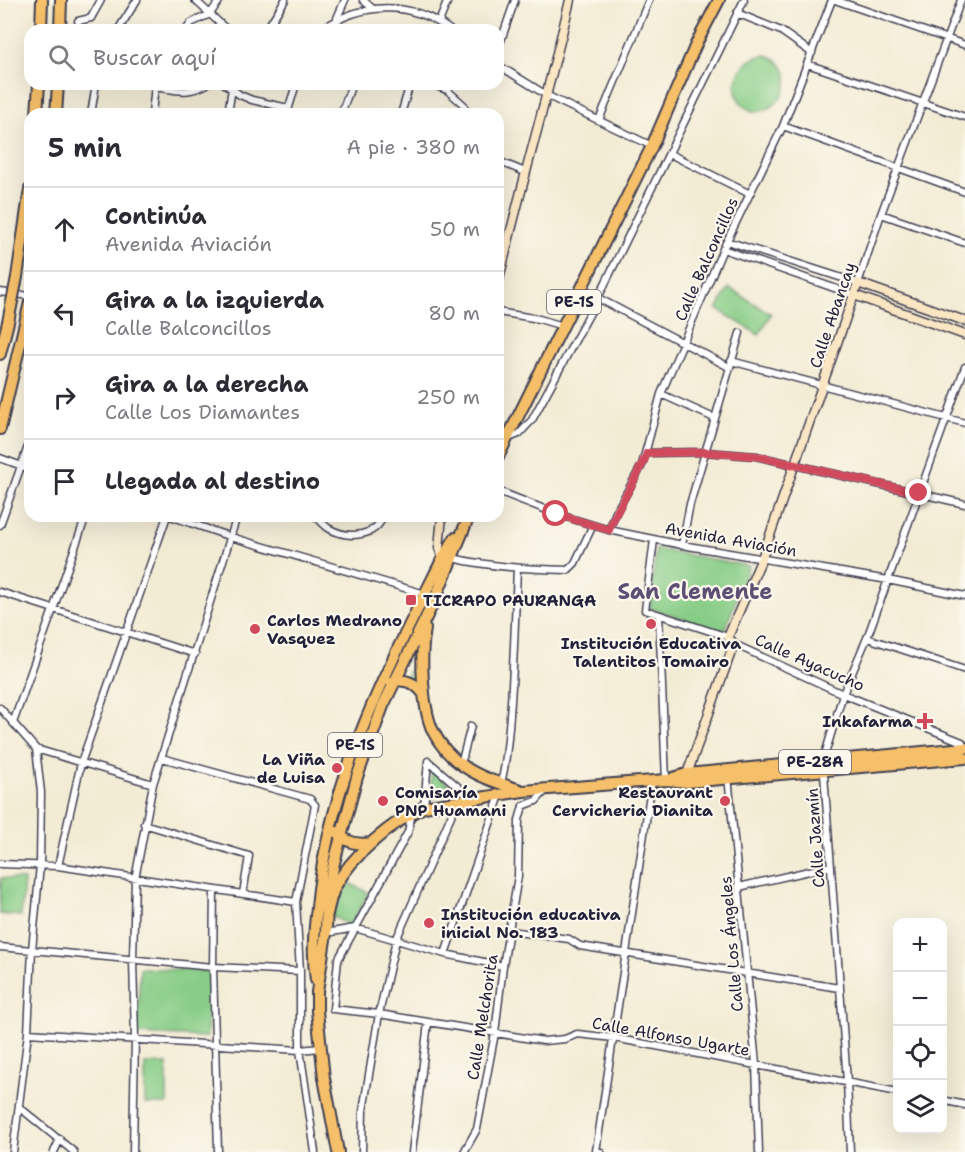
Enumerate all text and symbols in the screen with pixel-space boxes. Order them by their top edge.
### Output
search box [24,24,504,90]
icon: search [45,41,78,74]
text: Buscar aquí [93,43,216,72]
text: 5 min [48,130,122,165]
text: A pie · 380 m [347,134,480,160]
street label: Calle Balconcillos [670,194,743,324]
text: Continúa [105,202,207,231]
icon: ahead [48,213,81,246]
text: 50 m [430,216,480,242]
text: Avenida Aviación [105,231,272,257]
street label: Calle Abancay [805,259,860,371]
text: Gira a la izquierda [105,286,324,315]
road number: PE-1S [547,290,601,314]
icon: left [48,297,81,330]
text: 80 m [428,300,480,326]
text: Calle Balconcillos [105,315,272,341]
text: Gira a la derecha [105,370,309,399]
icon: right [48,381,81,414]
text: 250 m [416,384,480,410]
text: Calle Los Diamantes [105,399,300,425]
icon: arrive [48,465,81,498]
text: Llegada al destino [105,467,320,496]
route end [905,479,931,505]
route start [542,500,568,526]
street label: Avenida Aviación [663,518,799,561]
district label: San Clemente [618,577,772,606]
place label: TICRAPO PAURANGA [423,590,596,611]
marker: TICRAPO PAURANGA [404,593,418,607]
place label: Carlos Medrano Vasquez [267,610,402,649]
marker: Institución Educativa Talentitos Tomairo [644,617,658,631]
marker: Carlos Medrano Vasquez [248,622,262,636]
street label: Calle Ayacucho [752,629,868,696]
place label: Institución Educativa Talentitos Tomairo [561,633,741,672]
place label: Inkafarma [822,711,913,732]
marker: Inkafarma [918,714,932,728]
road number: PE-1S [328,733,382,757]
place label: La Viña de Luisa [257,749,325,788]
road number: PE-28A [779,750,851,774]
marker: La Viña de Luisa [330,761,344,775]
place label: Comisaría PNP Huamani [395,782,506,821]
place label: Restaurant Cervicheria Dianita [552,782,713,821]
street label: Calle Jazmín [802,787,829,888]
marker: Comisaría PNP Huamani [376,794,390,808]
marker: Restaurant Cervicheria Dianita [718,794,732,808]
street label: Calle Los Ángeles [715,875,748,1013]
place label: Institución educativa inicial No. 183 [441,904,621,943]
marker: Institución educativa inicial No. 183 [422,916,436,930]
map controls [893,918,947,1134]
button: + [893,918,947,972]
street label: Calle Melchorita [462,953,503,1082]
button: − [893,972,947,1026]
street label: Calle Alfonso Ugarte [590,1012,752,1061]
button: locate [893,1026,947,1080]
button: layers [893,1080,947,1134]

